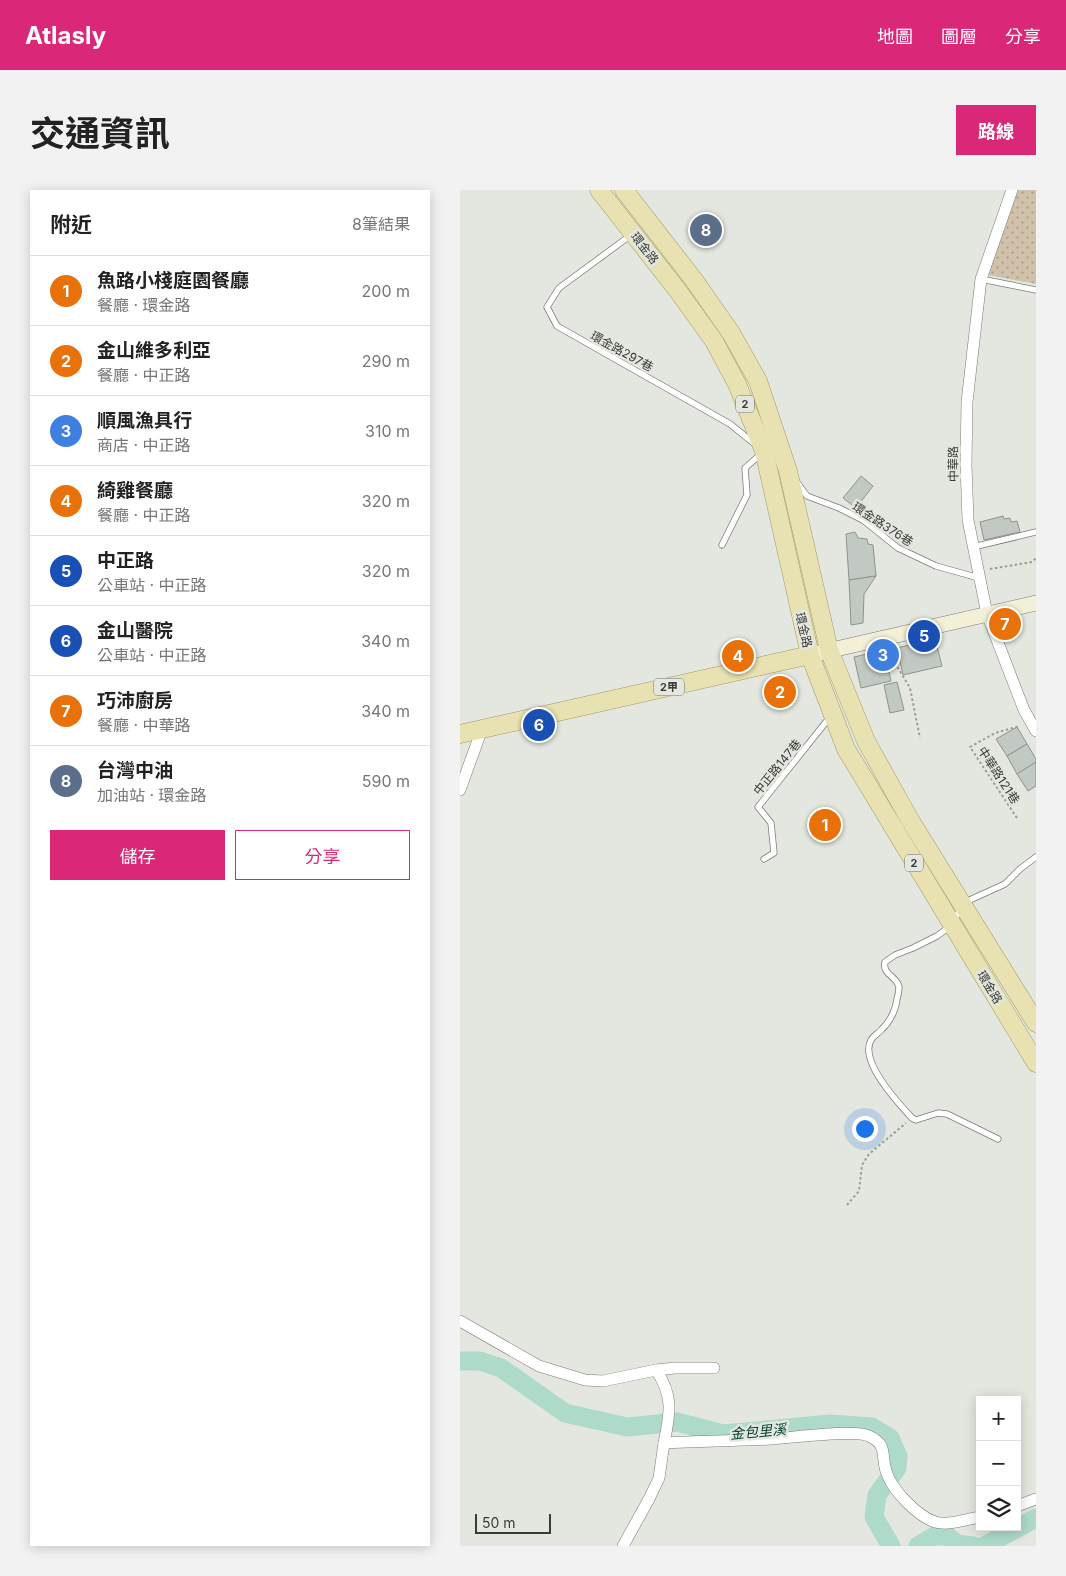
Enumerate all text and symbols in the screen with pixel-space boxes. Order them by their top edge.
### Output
text: Atlasly [25,21,106,50]
text: 地圖 [877,26,913,47]
text: 圖層 [941,26,977,47]
text: 分享 [1005,26,1041,47]
button: 路線 [956,105,1036,155]
text: 交通資訊 [30,112,170,154]
pin: 8 [690,211,722,249]
text: 附近 [50,212,92,237]
text: 8筆結果 [352,214,410,234]
street label: 環金路 [628,229,662,267]
text: 魚路小棧庭園餐廳 [97,269,249,292]
text: 1 [63,281,69,301]
text: 200 m [362,281,410,301]
text: 餐廳 · 環金路 [97,295,191,315]
street label: 環金路297巷 [588,328,656,374]
text: 金山維多利亞 [97,339,211,362]
text: 2 [61,351,71,371]
text: 290 m [362,351,410,371]
text: 餐廳 · 中正路 [97,365,191,385]
road number: 2 [736,395,754,412]
text: 順風漁具行 [97,409,192,432]
text: 3 [61,421,71,441]
text: 310 m [365,421,410,441]
text: 商店 · 中正路 [97,435,191,455]
street label: 中華路 [945,446,961,482]
text: 綺雞餐廳 [97,479,173,502]
text: 4 [61,491,71,511]
text: 320 m [362,491,410,511]
street label: 環金路376巷 [850,499,916,549]
text: 餐廳 · 中正路 [97,505,191,525]
text: 中正路 [97,549,154,572]
text: 5 [61,561,71,581]
text: 320 m [362,561,410,581]
text: 公車站 · 中正路 [97,575,207,595]
pin: 7 [989,605,1021,643]
street label: 環金路 [793,611,815,649]
pin: 5 [908,617,940,655]
text: 金山醫院 [97,619,173,642]
text: 6 [61,631,71,651]
text: 340 m [361,631,410,651]
pin: 3 [867,636,899,674]
pin: 4 [722,637,754,675]
text: 公車站 · 中正路 [97,645,207,665]
pin: 2 [764,673,796,711]
road number: 2甲 [654,678,684,696]
text: 巧沛廚房 [97,689,173,712]
text: 7 [61,701,71,721]
text: 340 m [361,701,410,721]
pin: 6 [523,706,555,744]
text: 餐廳 · 中華路 [97,715,191,735]
street label: 中正路147巷 [750,736,804,798]
street label: 中華路121巷 [975,744,1023,806]
text: 台灣中油 [97,759,173,782]
text: 8 [61,771,71,791]
text: 590 m [362,771,410,791]
text: 加油站 · 環金路 [97,785,207,805]
pin: 1 [809,806,841,844]
button: 儲存 [50,830,225,880]
button: 分享 [235,830,410,880]
road number: 2 [905,854,923,871]
street label: 環金路 [974,968,1006,1006]
your location [852,1116,878,1142]
map controls [976,1396,1021,1531]
button: + [976,1396,1021,1441]
water label: 金包里溪 [729,1420,789,1442]
button: − [976,1441,1021,1486]
button: layers [976,1486,1021,1531]
scale bar [475,1511,551,1534]
text: 50 m [482,1514,516,1531]

